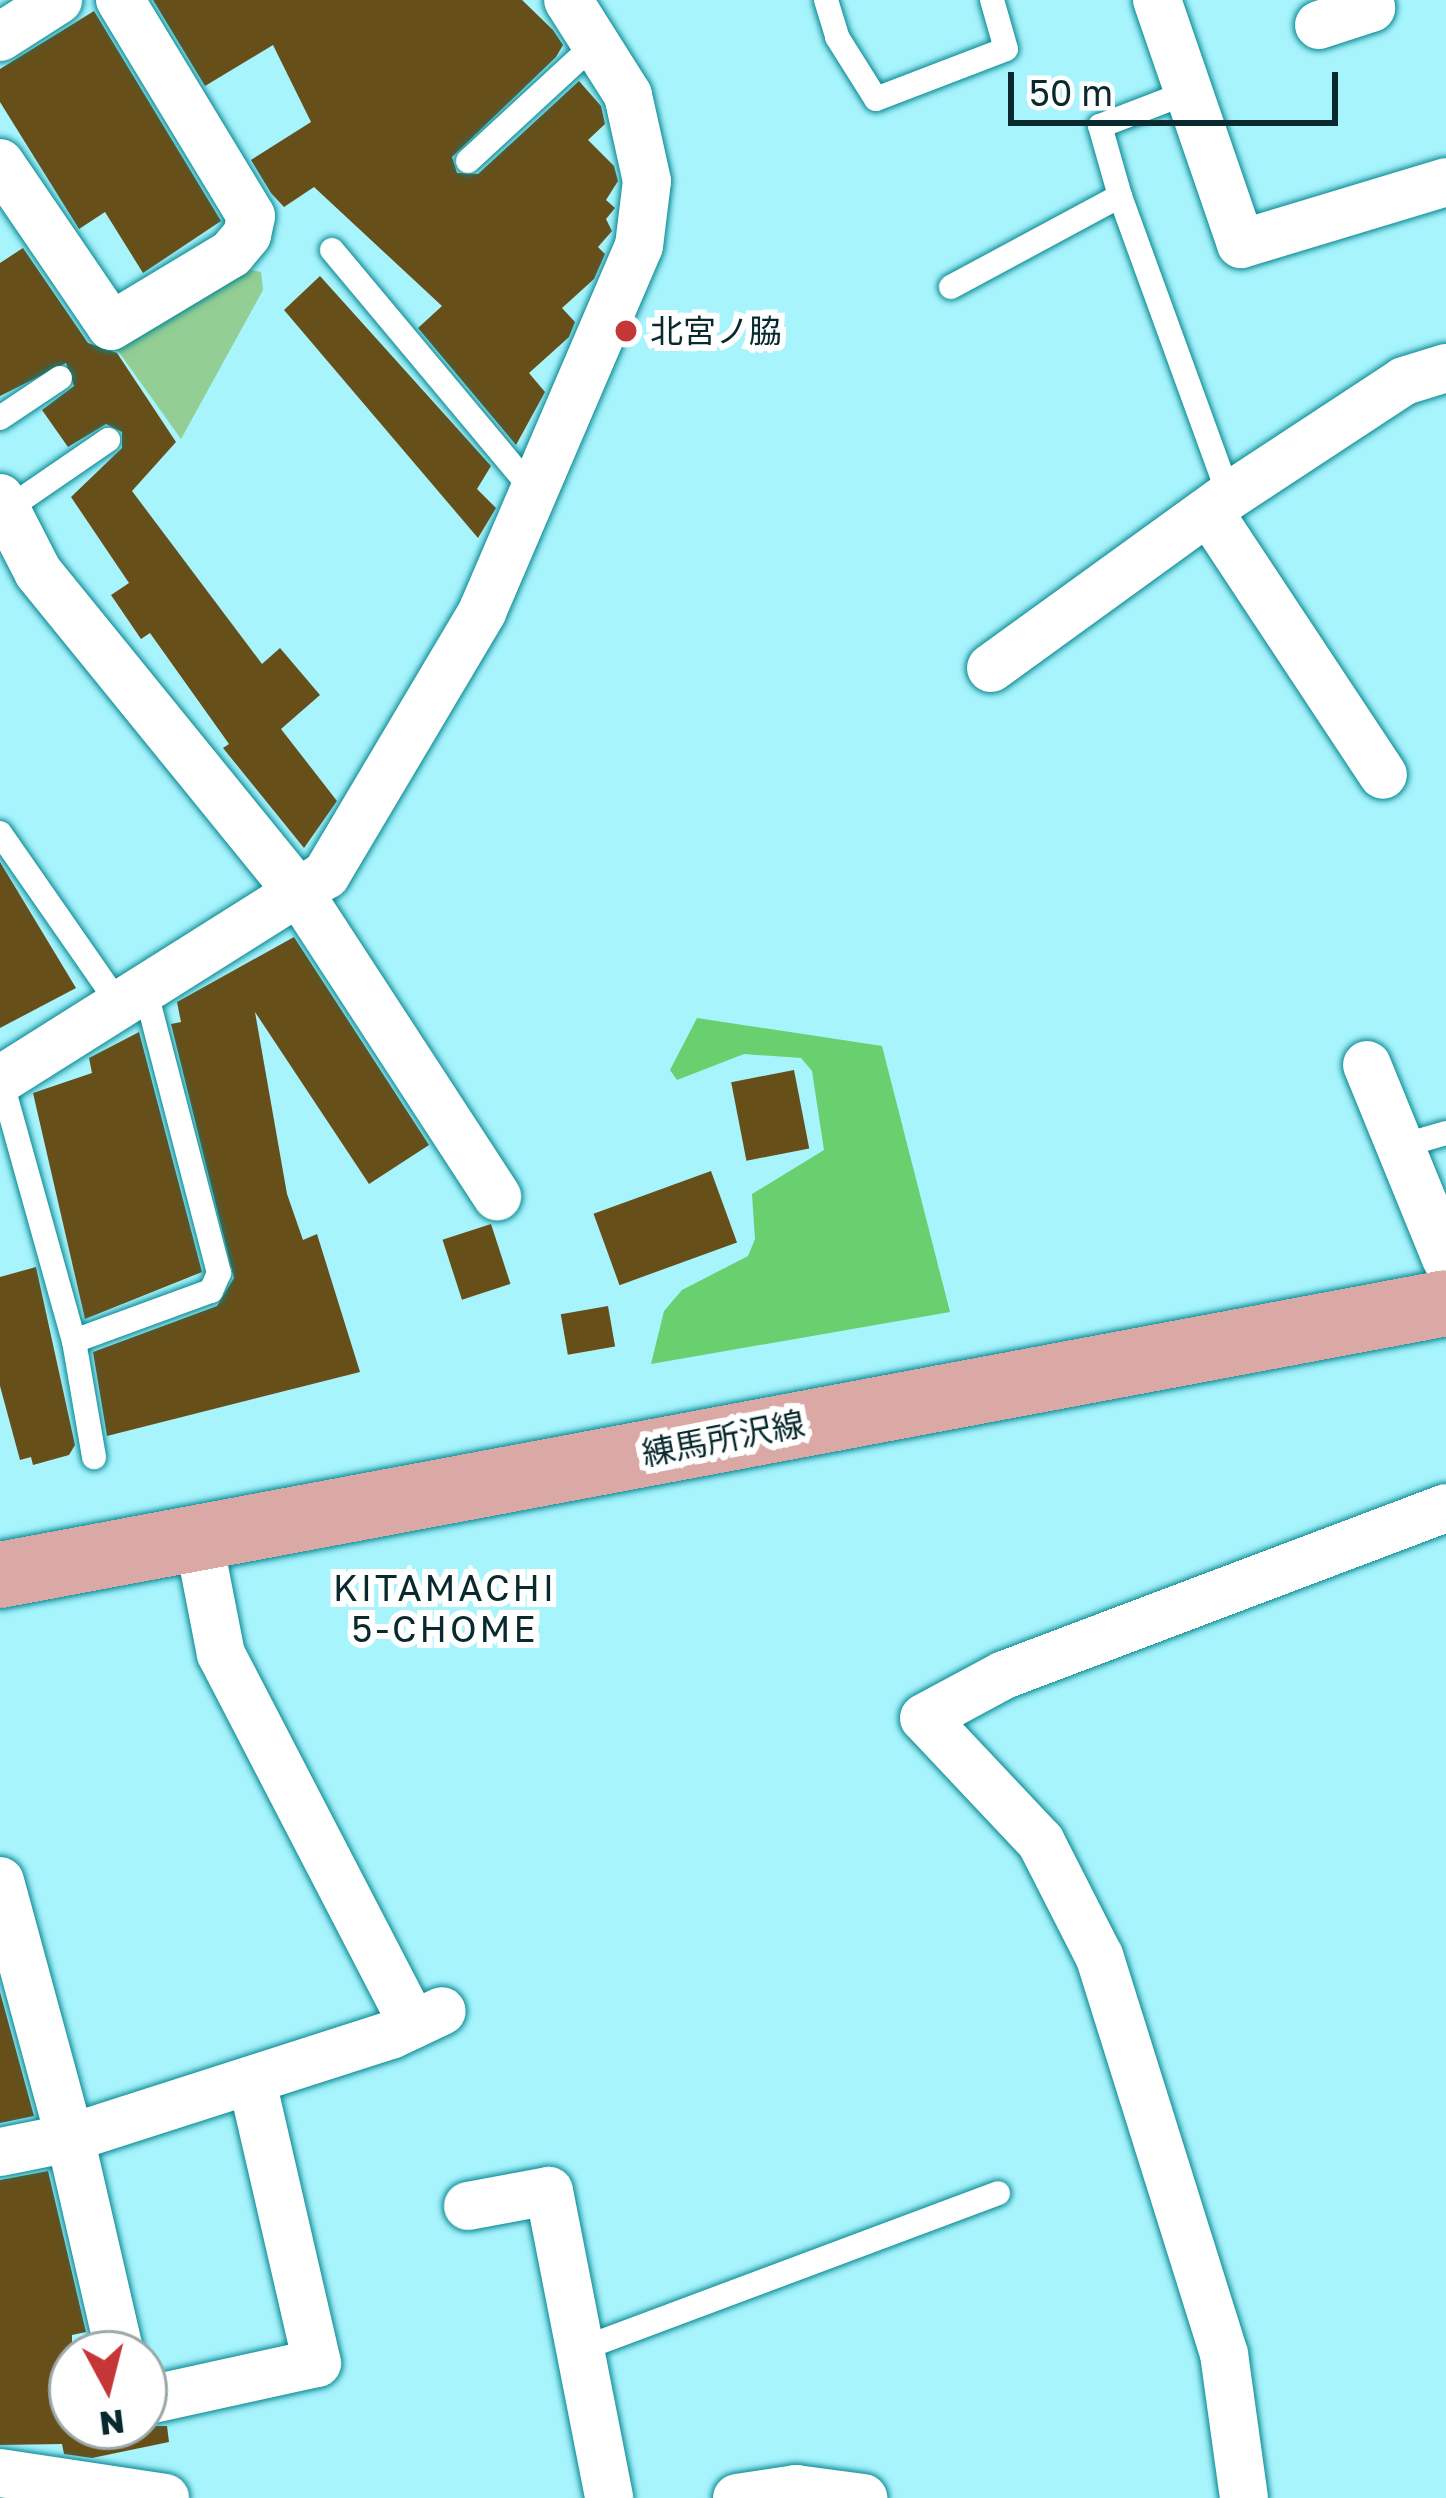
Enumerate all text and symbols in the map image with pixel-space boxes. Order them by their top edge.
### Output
scale bar [1014,48,1344,122]
text: 50 m [1029,71,1113,114]
place label: 北宮ノ脇 [650,311,782,351]
marker: 北宮ノ脇 [613,318,639,344]
street label: 練馬所沢線 [638,1403,808,1473]
district label: KITAMACHI 5-CHOME [333,1565,557,1650]
north arrow [48,2330,168,2450]
text: N [97,2402,127,2444]

